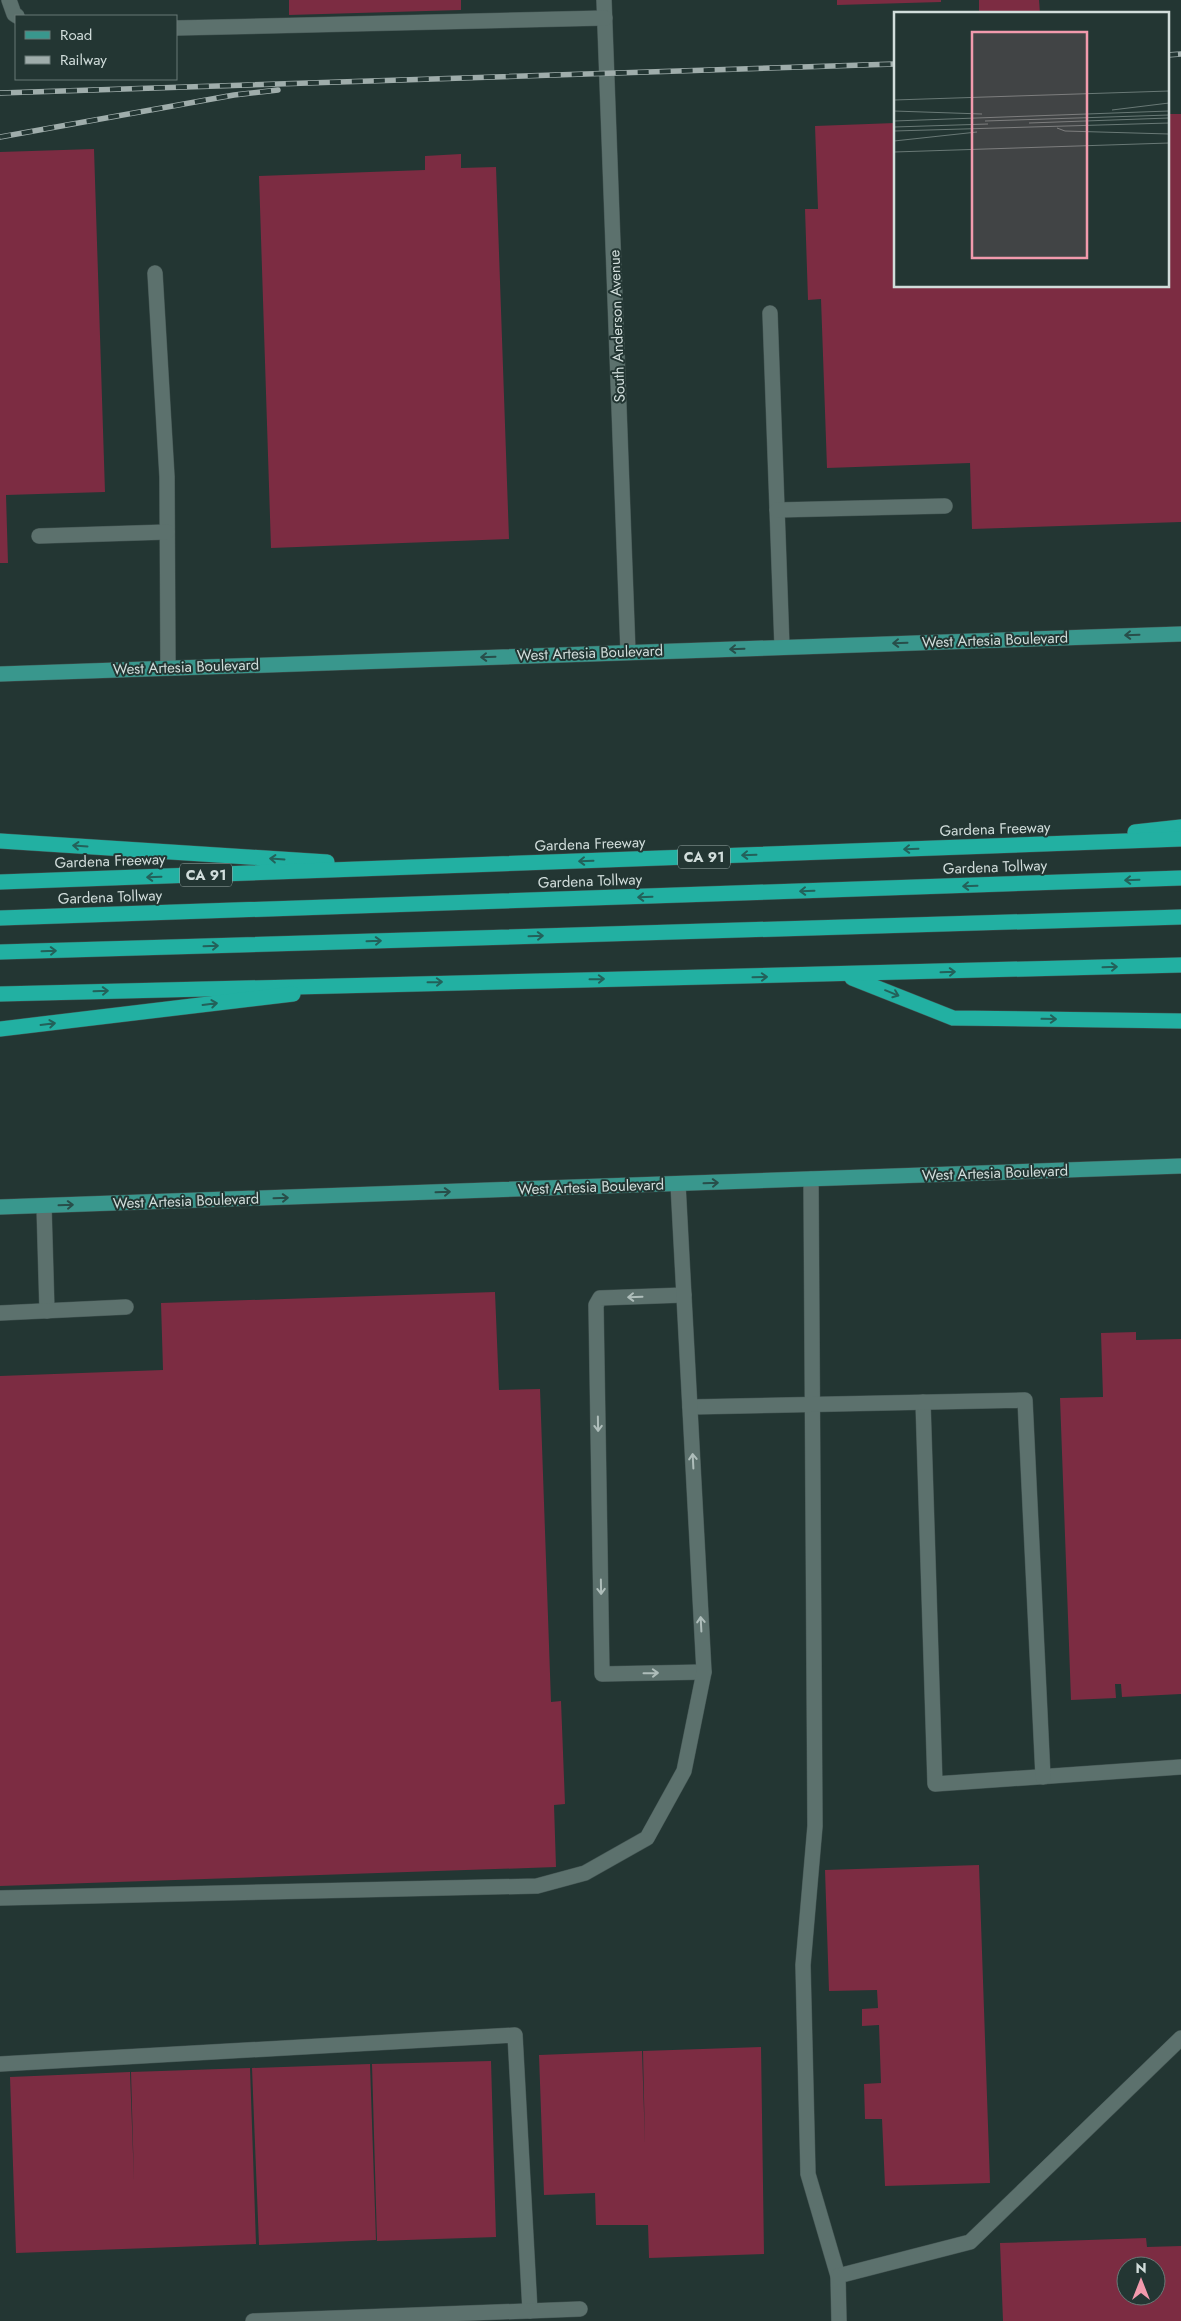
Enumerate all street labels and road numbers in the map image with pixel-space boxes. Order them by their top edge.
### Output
street label: South Anderson Avenue [603,249,631,403]
street label: West Artesia Boulevard [921,626,1069,654]
street label: West Artesia Boulevard [516,639,664,667]
street label: West Artesia Boulevard [112,653,260,681]
street label: Gardena Freeway [939,816,1051,842]
street label: Gardena Freeway [534,831,646,857]
road number: CA 91 [678,846,730,869]
street label: Gardena Freeway [54,848,166,874]
street label: Gardena Tollway [942,854,1048,880]
road number: CA 91 [180,864,232,886]
street label: Gardena Tollway [537,868,643,894]
street label: Gardena Tollway [57,884,163,910]
street label: West Artesia Boulevard [921,1159,1069,1187]
street label: West Artesia Boulevard [517,1173,665,1201]
street label: West Artesia Boulevard [112,1187,260,1215]

